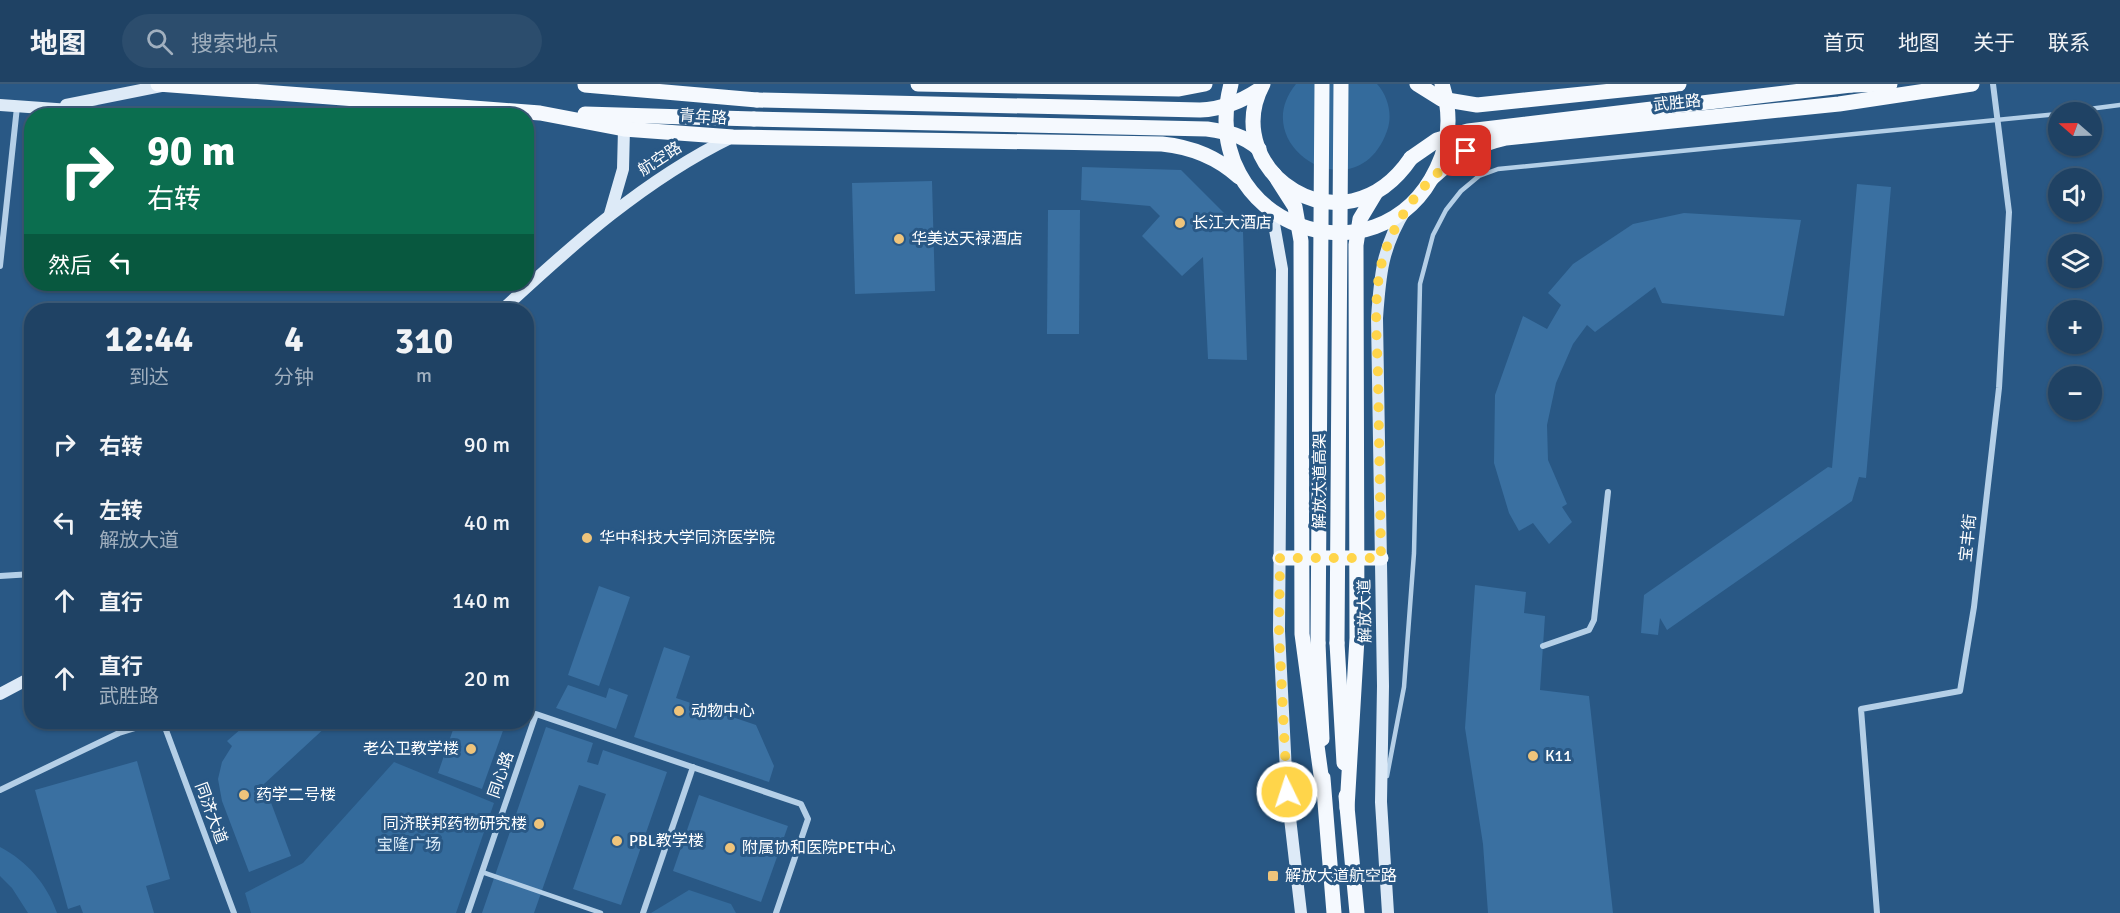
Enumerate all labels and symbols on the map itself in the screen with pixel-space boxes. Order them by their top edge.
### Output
street label: 武胜路 [1652,91,1702,115]
north arrow [2048,102,2102,156]
street label: 青年路 [678,105,728,129]
pin [1440,125,1491,176]
street label: 航空路 [634,138,686,180]
place label: 长江大酒店 [1192,213,1272,233]
marker: 长江大酒店 [1173,216,1187,230]
place label: 华美达天禄酒店 [911,229,1023,249]
marker: 华美达天禄酒店 [892,232,906,246]
street label: 解放大道高架 [1310,433,1330,529]
street label: 宝丰街 [1956,513,1980,563]
place label: 华中科技大学同济医学院 [599,528,775,548]
marker: 华中科技大学同济医学院 [580,531,594,545]
street label: 解放大道 [1354,579,1376,643]
place label: 动物中心 [691,701,755,721]
marker: 动物中心 [672,704,686,718]
place label: 老公卫教学楼 [363,739,459,759]
marker: 老公卫教学楼 [464,742,478,756]
place label: K11 [1545,746,1572,766]
street label: 同心路 [484,749,518,801]
marker: K11 [1526,749,1540,763]
position arrow [1255,760,1319,824]
street label: 同济大道 [191,780,231,846]
place label: 药学二号楼 [256,785,336,805]
marker: 药学二号楼 [237,788,251,802]
place label: 同济联邦药物研究楼 [383,814,527,834]
marker: 同济联邦药物研究楼 [532,817,546,831]
place label: PBL教学楼 [629,831,704,851]
marker: PBL教学楼 [610,834,624,848]
park label: 宝隆广场 [377,835,441,855]
place label: 附属协和医院PET中心 [742,838,896,858]
marker: 附属协和医院PET中心 [723,841,737,855]
place label: 解放大道航空路 [1285,866,1397,886]
marker: 解放大道航空路 [1266,869,1280,883]

